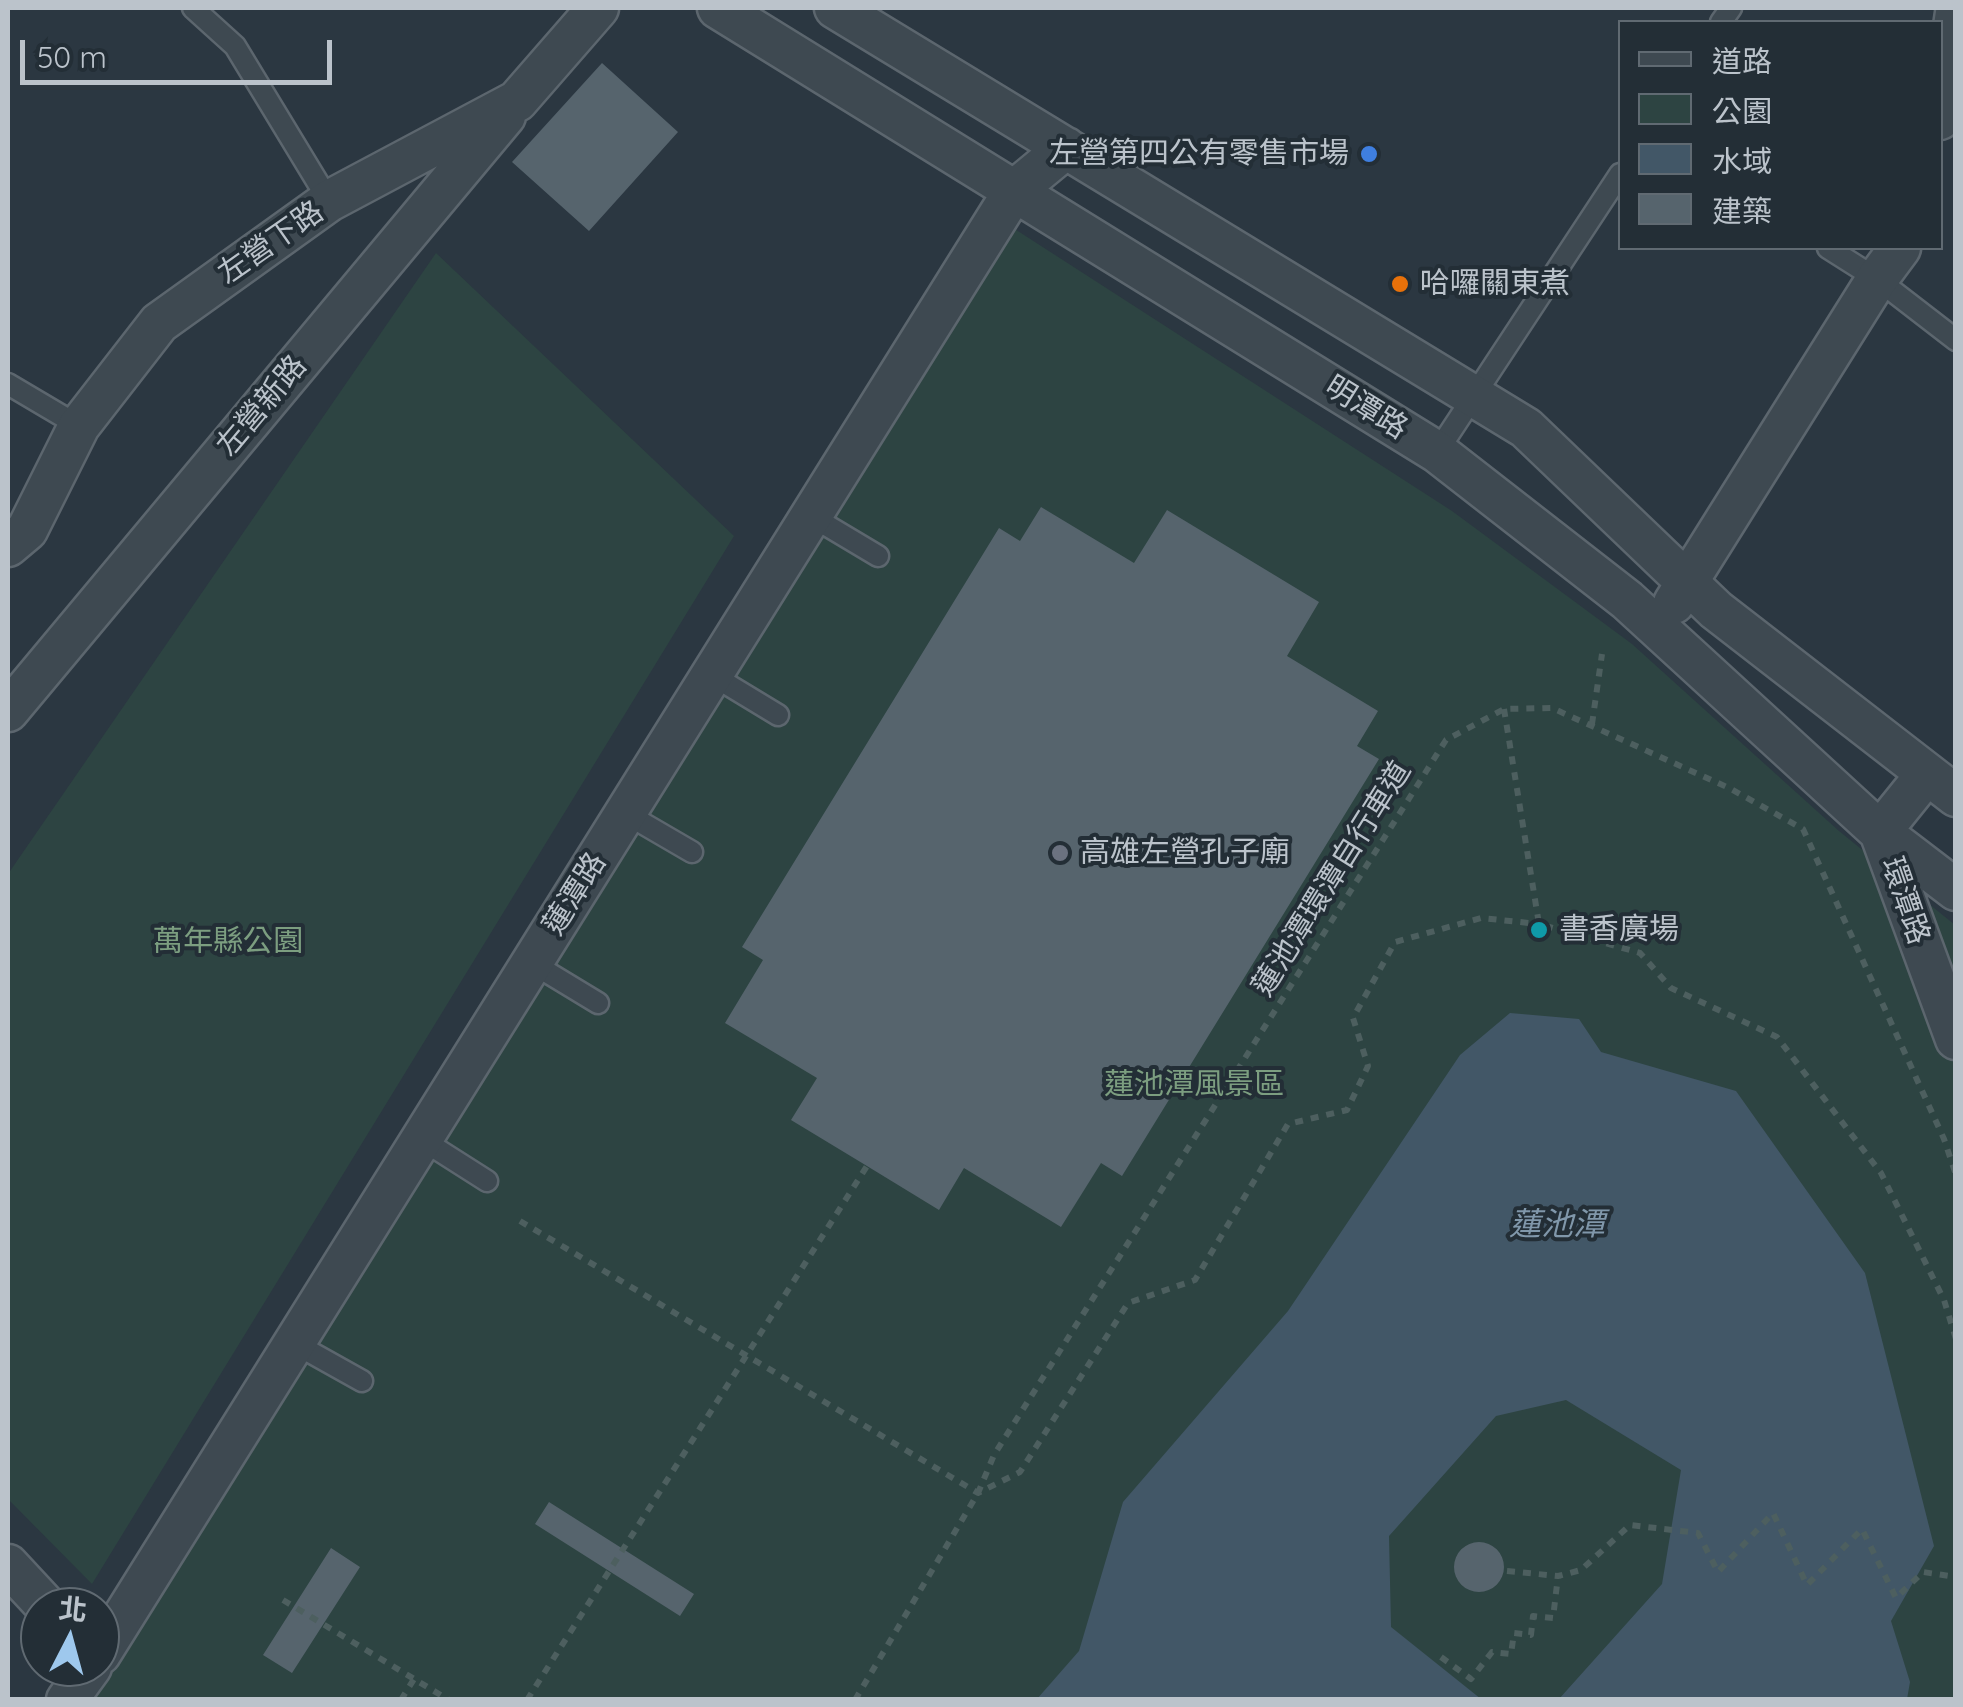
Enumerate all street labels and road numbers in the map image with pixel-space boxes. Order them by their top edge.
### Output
street label: 左營下路 [212,194,330,292]
street label: 左營新路 [210,348,314,464]
street label: 明潭路 [1318,369,1414,447]
street label: 蓮池潭環潭自行車道 [1245,755,1419,1003]
street label: 蓮潭路 [536,846,614,942]
street label: 環潭路 [1873,853,1937,949]

